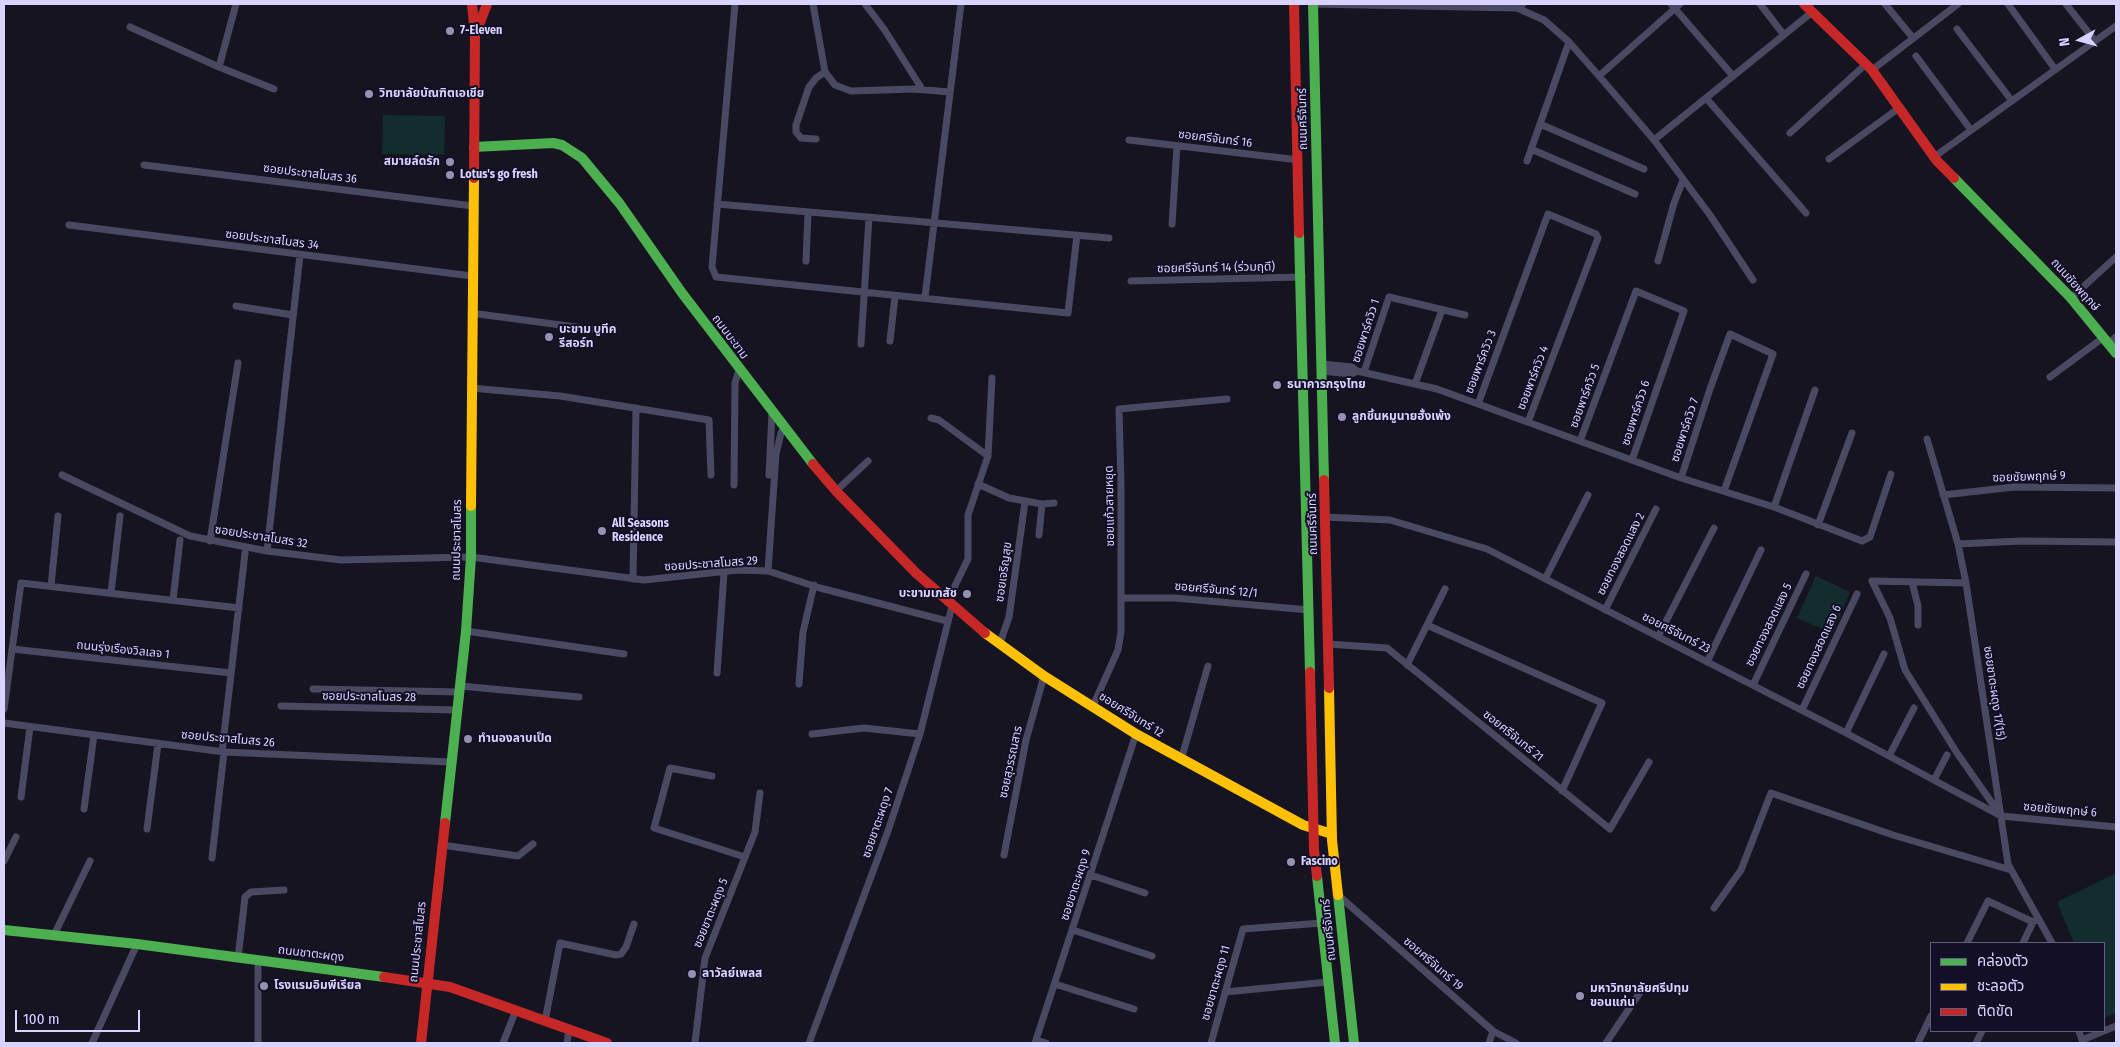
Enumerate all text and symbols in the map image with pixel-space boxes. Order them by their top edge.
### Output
north arrow [2055,15,2105,65]
place label: 7-Eleven [460,24,502,38]
marker: 7-Eleven [444,25,456,37]
text: N [2056,37,2074,47]
place label: วิทยาลัยบัณฑิตเอเชีย [379,87,484,101]
marker: วิทยาลัยบัณฑิตเอเชีย [363,88,375,100]
street label: ถนนศรีจันทร์ [1295,88,1311,150]
street label: ซอยศรีจันทร์ 16 [1177,127,1253,151]
place label: สมายล์ดรัก [384,155,440,169]
marker: สมายล์ดรัก [444,156,456,168]
street label: ซอยประชาสโมสร 36 [262,161,358,187]
place label: Lotus's go fresh [460,168,538,182]
marker: Lotus's go fresh [444,169,456,181]
street label: ซอยประชาสโมสร 34 [224,227,320,253]
street label: ถนนชัยพฤกษ์ [2048,256,2102,314]
street label: ซอยศรีจันทร์ 14 (ร่วมฤดี) [1157,260,1275,276]
street label: ซอยพาร์ควิว 1 [1349,297,1383,365]
street label: ถนนบะขาม [709,312,751,362]
place label: บะขาม บูทีค รีสอร์ท [559,323,617,351]
street label: ซอยพาร์ควิว 3 [1462,328,1500,396]
marker: บะขาม บูทีค รีสอร์ท [543,331,555,343]
street label: ซอยพาร์ควิว 4 [1514,344,1552,412]
street label: ซอยพาร์ควิว 5 [1567,362,1603,430]
place label: ธนาคารกรุงไทย [1287,378,1366,392]
marker: ธนาคารกรุงไทย [1271,379,1283,391]
street label: ซอยพาร์ควิว 6 [1619,379,1653,447]
street label: ซอยพาร์ควิว 7 [1668,396,1702,464]
place label: ลูกชิ้นหมูนายฮั้งเพ้ง [1352,410,1451,424]
marker: ลูกชิ้นหมูนายฮั้งเพ้ง [1336,411,1348,423]
street label: ซอยแก้วสายหยุด [1102,465,1118,547]
street label: ซอยชัยพฤกษ์ 9 [1992,469,2066,485]
street label: ถนนศรีจันทร์ [1305,493,1321,555]
street label: ถนนประชาสโมสร [449,499,465,581]
street label: ซอยทองสอดแสง 2 [1594,510,1648,598]
place label: All Seasons Residence [612,517,669,545]
street label: ซอยประชาสโมสร 32 [214,523,308,551]
marker: All Seasons Residence [596,525,608,537]
street label: ซอยเจริญสุข [993,541,1015,603]
street label: ซอยประชาสโมสร 29 [664,554,758,574]
street label: ซอยศรีจันทร์ 12/1 [1174,579,1258,601]
street label: ซอยทองสอดแสง 5 [1743,581,1795,669]
place label: บะขามเภสัช [899,587,957,601]
marker: บะขามเภสัช [961,588,973,600]
street label: ซอยทองสอดแสง 6 [1793,603,1845,691]
street label: ซอยศรีจันทร์ 23 [1640,610,1712,656]
street label: ถนนรุ่งเรืองวิลเลจ 1 [76,638,170,662]
street label: ซอยชาตะผดุง 17(15) [1980,645,2008,741]
street label: ซอยประชาสโมสร 28 [322,689,416,705]
street label: ซอยศรีจันทร์ 12 [1096,689,1166,741]
street label: ซอยศรีจันทร์ 21 [1480,707,1546,765]
street label: ซอยสุวรรณสาร [996,724,1026,800]
street label: ซอยประชาสโมสร 26 [181,728,275,750]
place label: ทำนองลาบเป็ด [478,732,552,746]
marker: ทำนองลาบเป็ด [462,733,474,745]
street label: ซอยชาตะผดุง 7 [859,786,897,860]
street label: ซอยชัยพฤกษ์ 6 [2023,800,2097,820]
street label: ซอยชาตะผดุง 9 [1058,848,1094,922]
place label: Fascino [1301,855,1338,869]
marker: Fascino [1285,856,1297,868]
street label: ซอยชาตะผดุง 5 [691,876,731,950]
street label: ถนนศรีจันทร์ [1319,898,1339,962]
street label: ถนนประชาสโมสร [407,901,429,983]
street label: ซอยศรีจันทร์ 19 [1400,934,1466,994]
legend [1930,942,2105,1032]
street label: ถนนชาตะผดุง [277,943,345,965]
street label: ซอยชาตะผดุง 11 [1198,944,1234,1022]
text: คล่องตัว [1977,952,2028,970]
place label: ลาวัลย์เพลส [702,967,762,981]
marker: ลาวัลย์เพลส [686,968,698,980]
text: ชะลอตัว [1977,977,2024,995]
place label: โรงแรมอิมพีเรียล [274,979,361,993]
marker: โรงแรมอิมพีเรียล [258,980,270,992]
place label: มหาวิทยาลัยศรีปทุม ขอนแก่น [1590,982,1689,1010]
marker: มหาวิทยาลัยศรีปทุม ขอนแก่น [1574,990,1586,1002]
scale bar [18,1000,142,1032]
text: ติดขัด [1977,1002,2013,1020]
text: 100 m [23,1010,60,1028]

